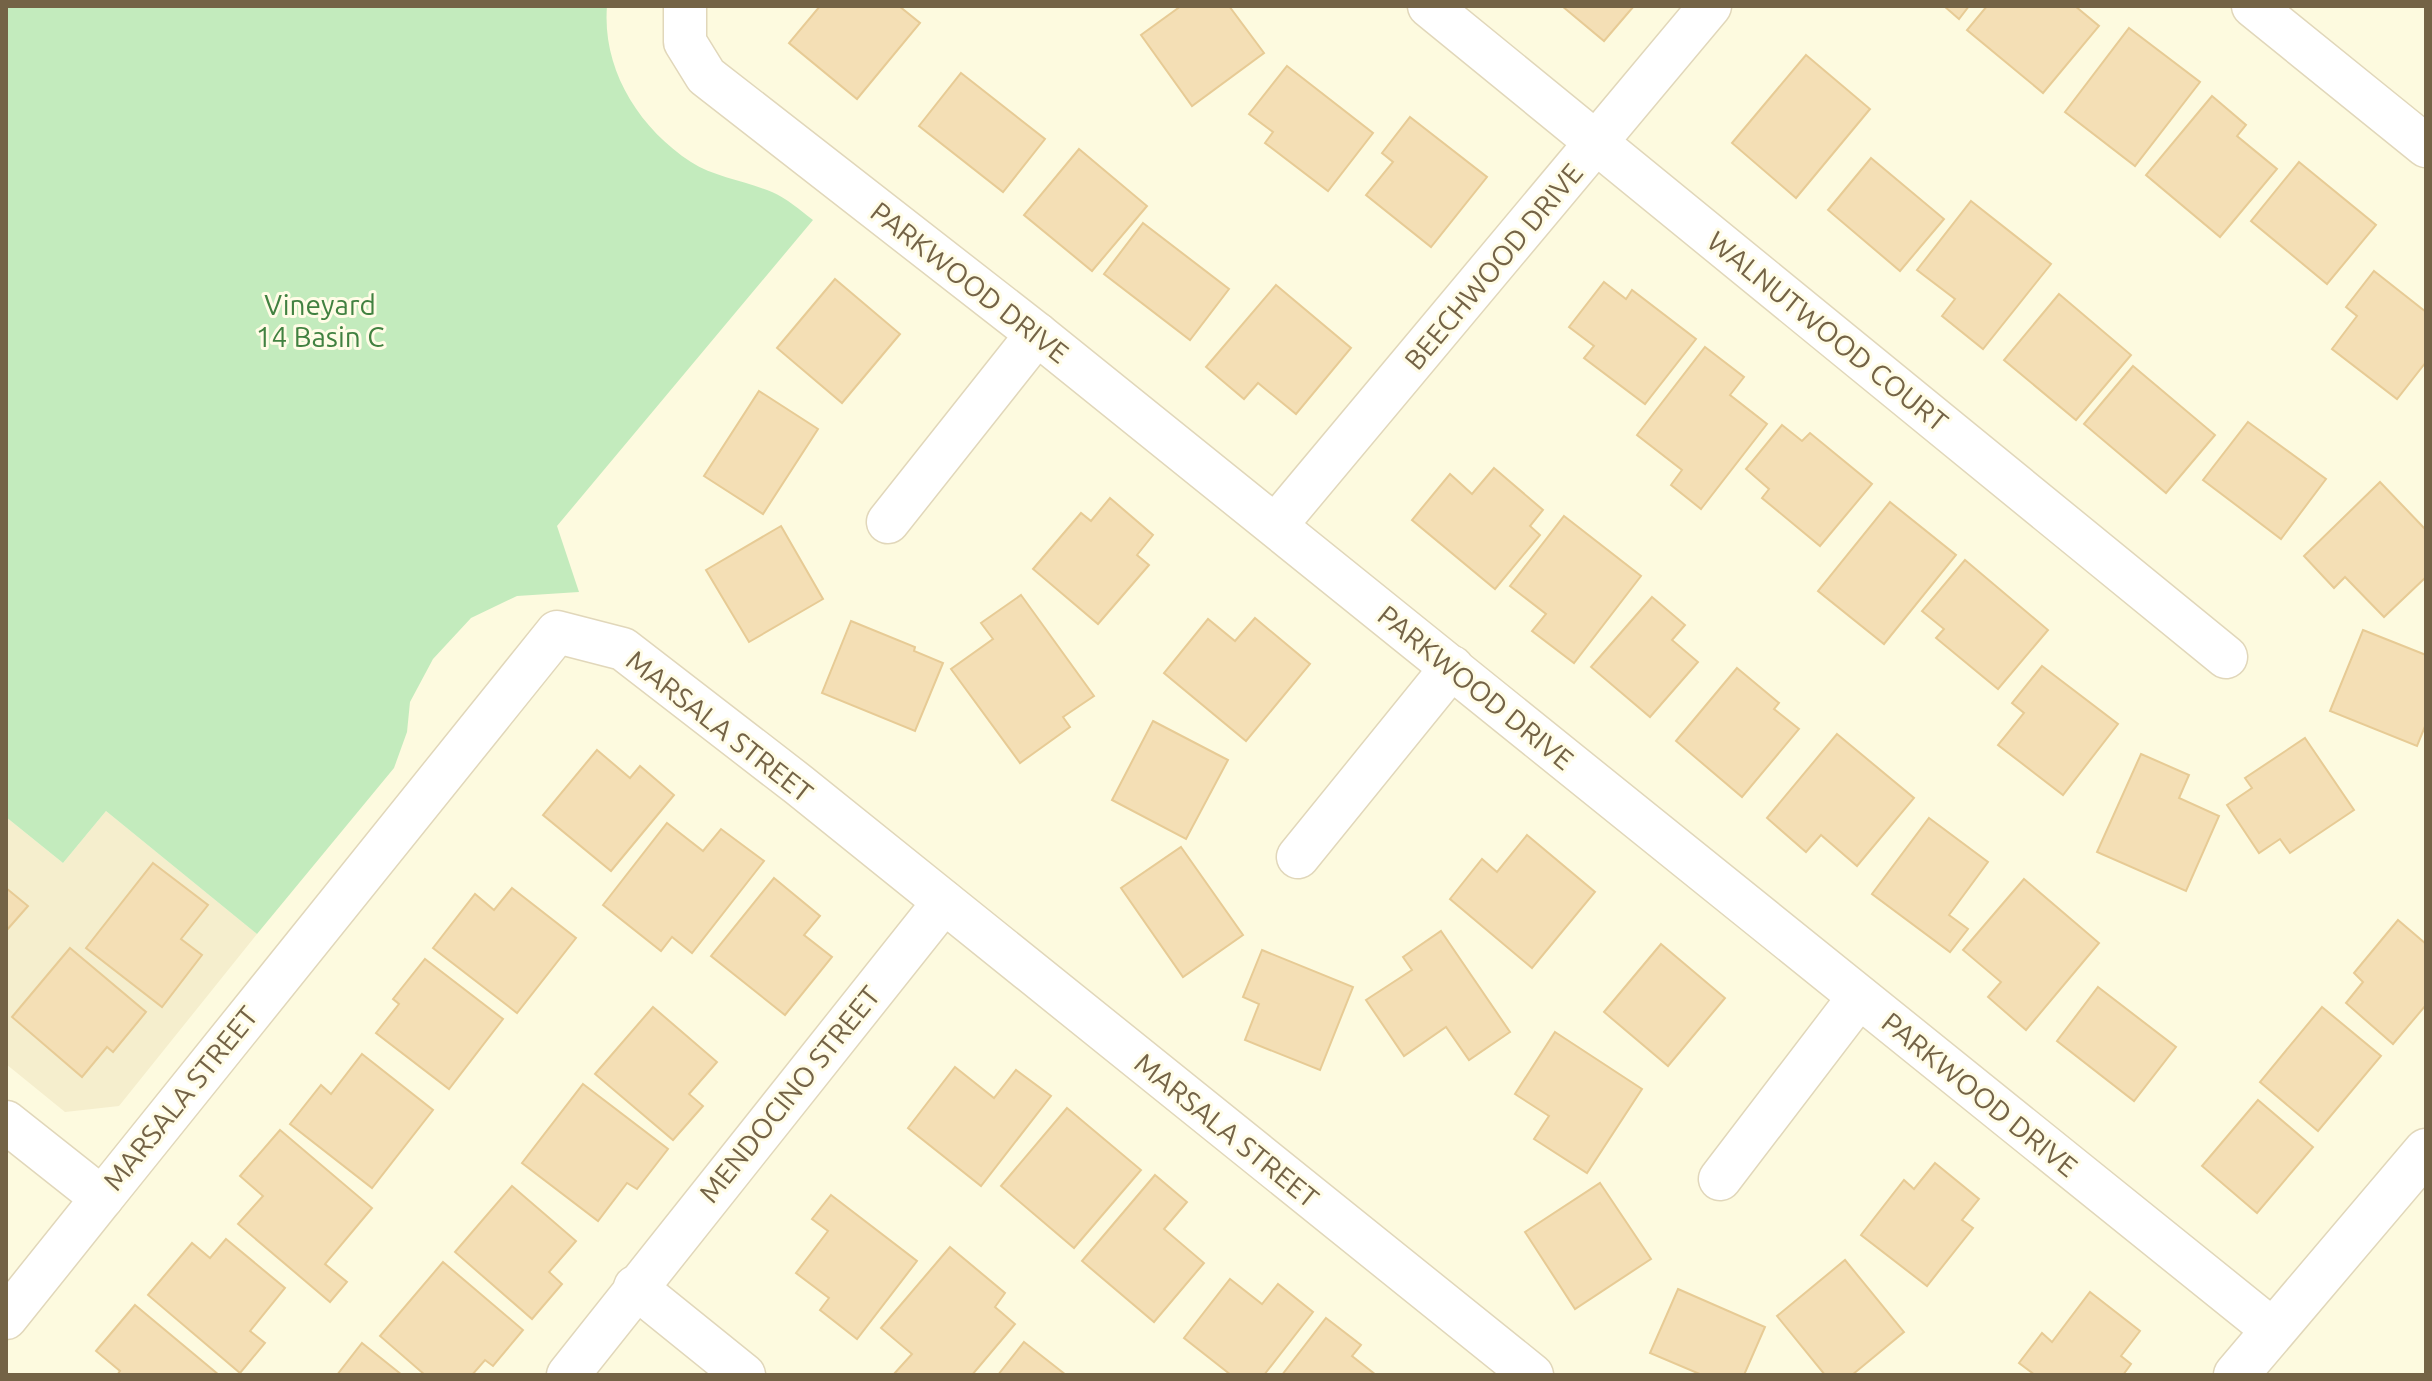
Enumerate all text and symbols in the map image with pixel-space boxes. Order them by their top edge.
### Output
street label: BEECHWOOD DRIVE [1398,157,1588,375]
street label: PARKWOOD DRIVE [865,195,1075,369]
street label: WALNUTWOOD COURT [1702,225,1954,438]
park label: Vineyard 14 Basin C [256,289,384,352]
street label: PARKWOOD DRIVE [1372,599,1580,775]
street label: MARSALA STREET [621,644,819,808]
street label: MENDOCINO STREET [692,980,886,1208]
street label: MARSALA STREET [96,1000,264,1196]
street label: PARKWOOD DRIVE [1876,1006,2084,1182]
street label: MARSALA STREET [1129,1046,1325,1214]

